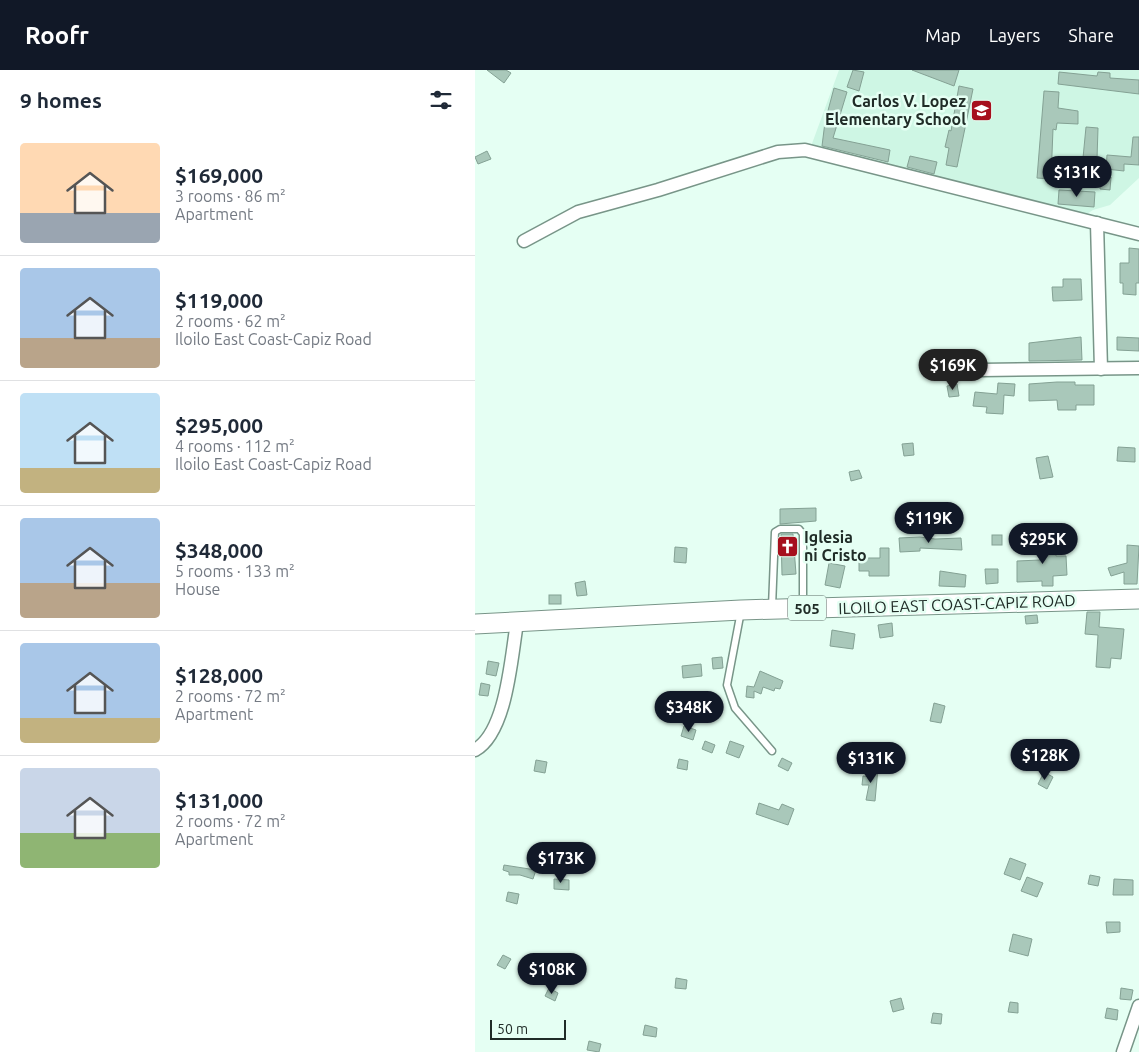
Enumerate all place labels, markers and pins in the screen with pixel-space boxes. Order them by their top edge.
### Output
place label: Carlos V. Lopez Elementary School [825,92,966,128]
school or university icon: Carlos V. Lopez Elementary School [970,98,994,122]
pin: $131K [1042,156,1112,198]
pin: $169K [918,348,988,391]
pin: $119K [894,502,964,544]
pin: $295K [1008,522,1078,565]
place label: Iglesia ni Cristo [804,528,867,564]
church icon: Iglesia ni Cristo [776,534,800,558]
pin: $348K [654,690,724,733]
pin: $128K [1010,738,1080,781]
pin: $131K [836,742,906,784]
pin: $173K [526,842,596,884]
pin: $108K [517,952,587,995]

